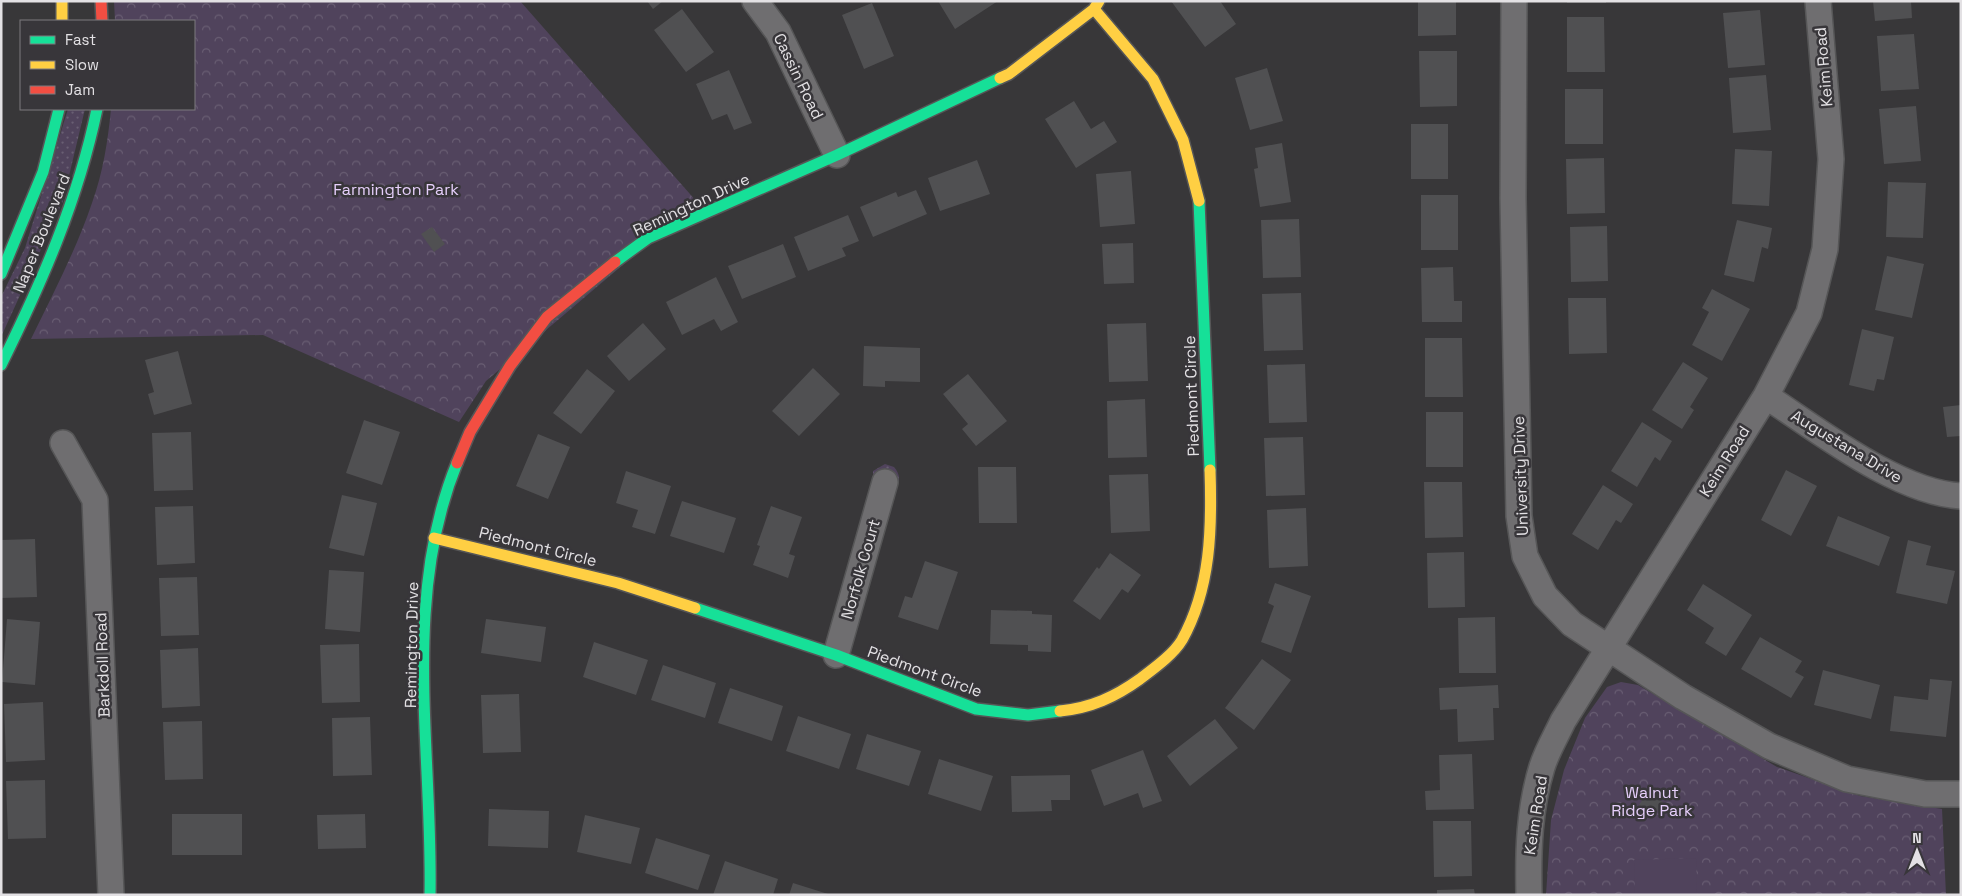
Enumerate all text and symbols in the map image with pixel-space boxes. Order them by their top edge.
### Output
legend [20,20,195,110]
street label: Keim Road [1810,26,1837,108]
text: Fast [65,30,96,49]
street label: Cassin Road [769,30,828,123]
text: Slow [65,55,99,74]
text: Jam [65,80,95,99]
street label: Remington Drive [629,168,753,241]
street label: Naper Boulevard [8,171,75,296]
park label: Farmington Park [333,179,459,200]
street label: Piedmont Circle [1179,335,1204,457]
street label: Augustana Drive [1787,405,1906,488]
street label: University Drive [1508,416,1533,536]
street label: Keim Road [1694,422,1755,501]
street label: Norfolk Court [836,517,885,622]
street label: Piedmont Circle [477,522,599,571]
street label: Remington Drive [400,582,423,708]
street label: Barkdoll Road [90,612,115,718]
street label: Piedmont Circle [864,641,985,702]
street label: Keim Road [1519,774,1552,856]
park label: Walnut Ridge Park [1611,782,1693,821]
north arrow [1892,826,1942,876]
text: N [1912,829,1922,847]

